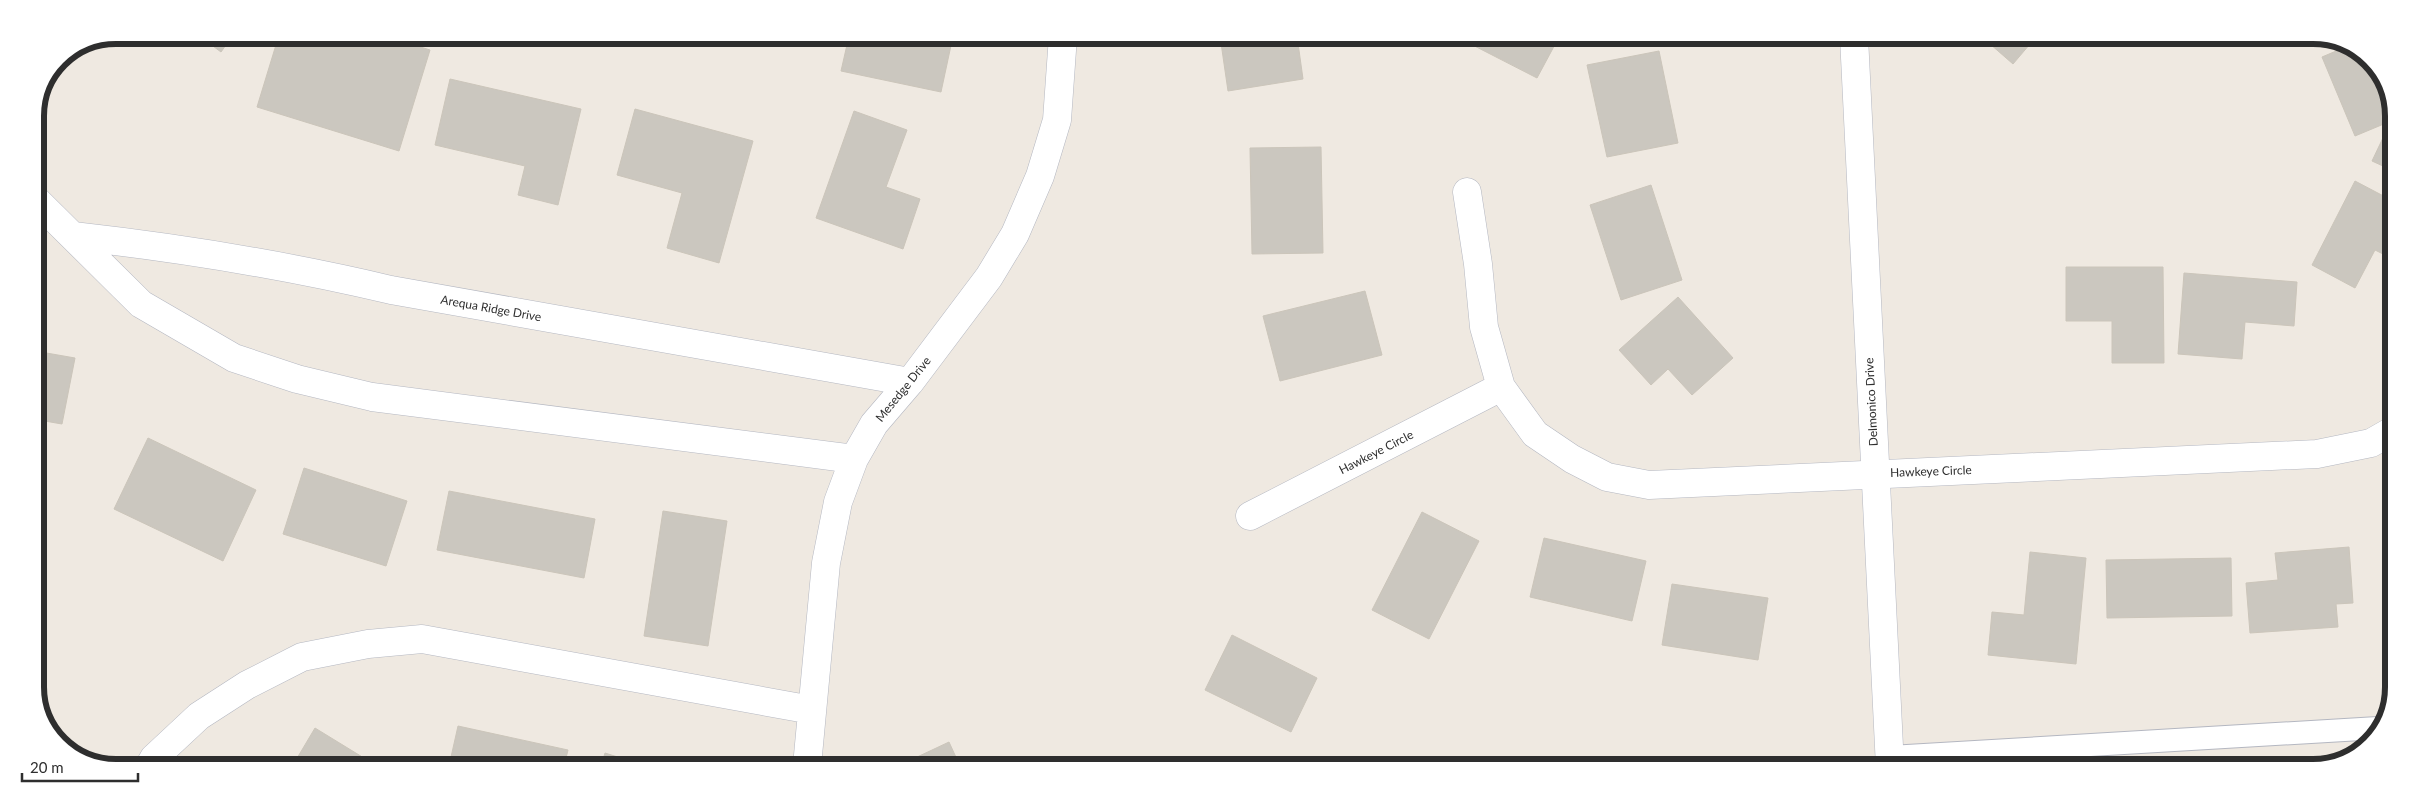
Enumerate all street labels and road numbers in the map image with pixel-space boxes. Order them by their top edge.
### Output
street label: Arequa Ridge Drive [439,292,543,324]
street label: Mesedge Drive [872,353,934,425]
street label: Delmonico Drive [1861,357,1881,447]
street label: Hawkeye Circle [1336,427,1416,477]
street label: Hawkeye Circle [1890,462,1972,480]

